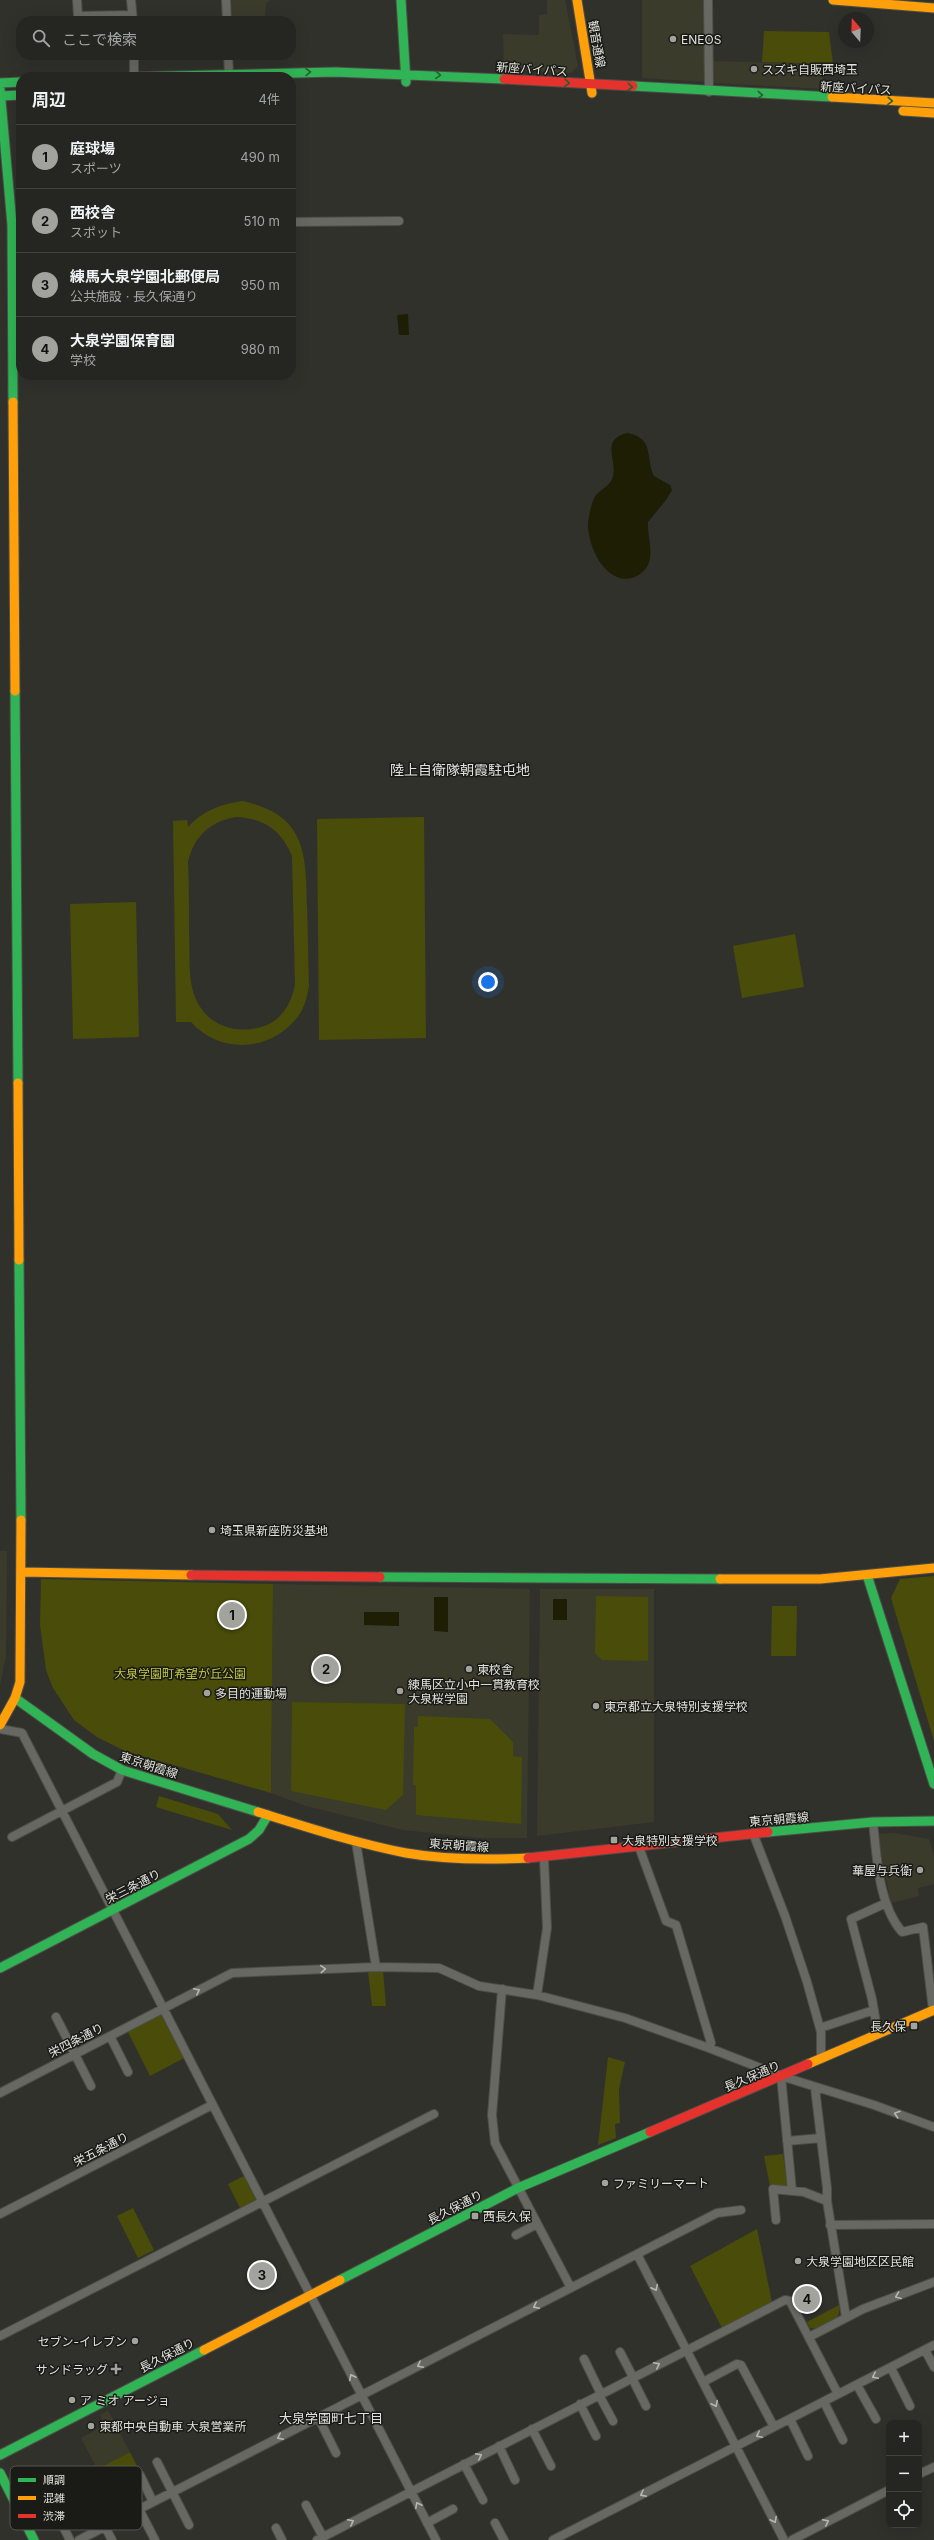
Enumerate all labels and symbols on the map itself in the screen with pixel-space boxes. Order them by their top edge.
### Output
north arrow [838,12,874,48]
street label: 観音通線 [585,19,609,69]
place label: ENEOS [681,32,722,47]
marker: ENEOS [668,34,678,44]
street label: 新座バイパス [496,59,568,79]
place label: スズキ自販西埼玉 [762,62,858,77]
marker: スズキ自販西埼玉 [749,64,759,74]
one-way arrow [305,68,311,76]
one-way arrow [435,71,441,80]
one-way arrow [564,78,570,87]
street label: 新座バイパス [820,79,892,97]
one-way arrow [627,82,633,91]
one-way arrow [757,90,763,99]
one-way arrow [887,97,893,106]
district label: 陸上自衛隊朝霞駐屯地 [390,761,530,778]
your location [478,972,498,992]
place label: 埼玉県新座防災基地 [220,1523,328,1538]
marker: 埼玉県新座防災基地 [207,1525,217,1535]
pin: 1 [219,1600,245,1630]
pin: 2 [313,1654,339,1684]
place label: 東校舎 [477,1662,513,1677]
marker: 東校舎 [464,1664,474,1674]
park label: 大泉学園町希望が丘公園 [114,1666,246,1681]
place label: 練馬区立小中一貫教育校 大泉桜学園 [408,1677,540,1706]
place label: 多目的運動場 [215,1686,287,1701]
marker: 練馬区立小中一貫教育校 大泉桜学園 [395,1686,405,1696]
marker: 多目的運動場 [202,1688,212,1698]
place label: 東京都立大泉特別支援学校 [604,1699,748,1714]
marker: 東京都立大泉特別支援学校 [591,1701,601,1711]
street label: 東京朝霞線 [118,1749,180,1781]
street label: 東京朝霞線 [748,1809,810,1829]
place label: 大泉特別支援学校 [622,1833,718,1848]
street label: 東京朝霞線 [429,1835,489,1855]
marker: 大泉特別支援学校 [609,1835,619,1845]
place label: 華屋与兵衛 [852,1863,912,1878]
marker: 華屋与兵衛 [915,1865,925,1875]
street label: 栄三条通り [103,1866,163,1906]
one-way arrow [320,1965,326,1974]
one-way arrow [193,1988,201,1996]
place label: 長久保 [870,2019,906,2034]
street label: 栄四条通り [46,2020,106,2060]
marker: 長久保 [909,2021,919,2031]
street label: 長久保通り [721,2057,783,2095]
one-way arrow [894,2110,901,2119]
street label: 栄五条通り [71,2129,131,2169]
place label: ファミリーマート [613,2176,709,2191]
marker: ファミリーマート [600,2178,610,2188]
street label: 長久保通り [425,2187,485,2227]
place label: 西長久保 [483,2209,531,2224]
marker: 西長久保 [470,2211,480,2221]
place label: 大泉学園地区区民館 [806,2254,914,2269]
marker: 大泉学園地区区民館 [793,2256,803,2266]
pin: 3 [249,2260,275,2290]
one-way arrow [650,2284,658,2292]
pin: 4 [794,2284,820,2314]
one-way arrow [894,2291,901,2299]
one-way arrow [533,2301,540,2309]
place label: セブン-イレブン [37,2334,127,2349]
street label: 長久保通り [137,2335,197,2375]
marker: セブン-イレブン [130,2336,140,2346]
one-way arrow [417,2360,424,2368]
place label: サンドラッグ [36,2362,108,2377]
one-way arrow [653,2362,660,2370]
marker: サンドラッグ [111,2364,121,2374]
one-way arrow [871,2371,879,2379]
one-way arrow [349,2374,357,2382]
place label: ア ミオ アージョ [80,2393,170,2408]
marker: ア ミオ アージョ [67,2395,77,2405]
one-way arrow [710,2400,717,2407]
district label: 大泉学園町七丁目 [279,2410,383,2426]
place label: 東都中央自動車 大泉営業所 [99,2419,246,2434]
marker: 東都中央自動車 大泉営業所 [86,2421,96,2431]
one-way arrow [756,2430,763,2438]
one-way arrow [276,2432,284,2440]
one-way arrow [475,2453,482,2461]
legend [10,2466,142,2530]
text: 順調 [43,2473,65,2487]
one-way arrow [640,2489,647,2497]
text: 混雑 [43,2491,65,2505]
one-way arrow [415,2502,423,2510]
text: 渋滞 [43,2509,65,2523]
one-way arrow [769,2515,777,2523]
one-way arrow [347,2519,354,2527]
one-way arrow [822,2519,829,2527]

